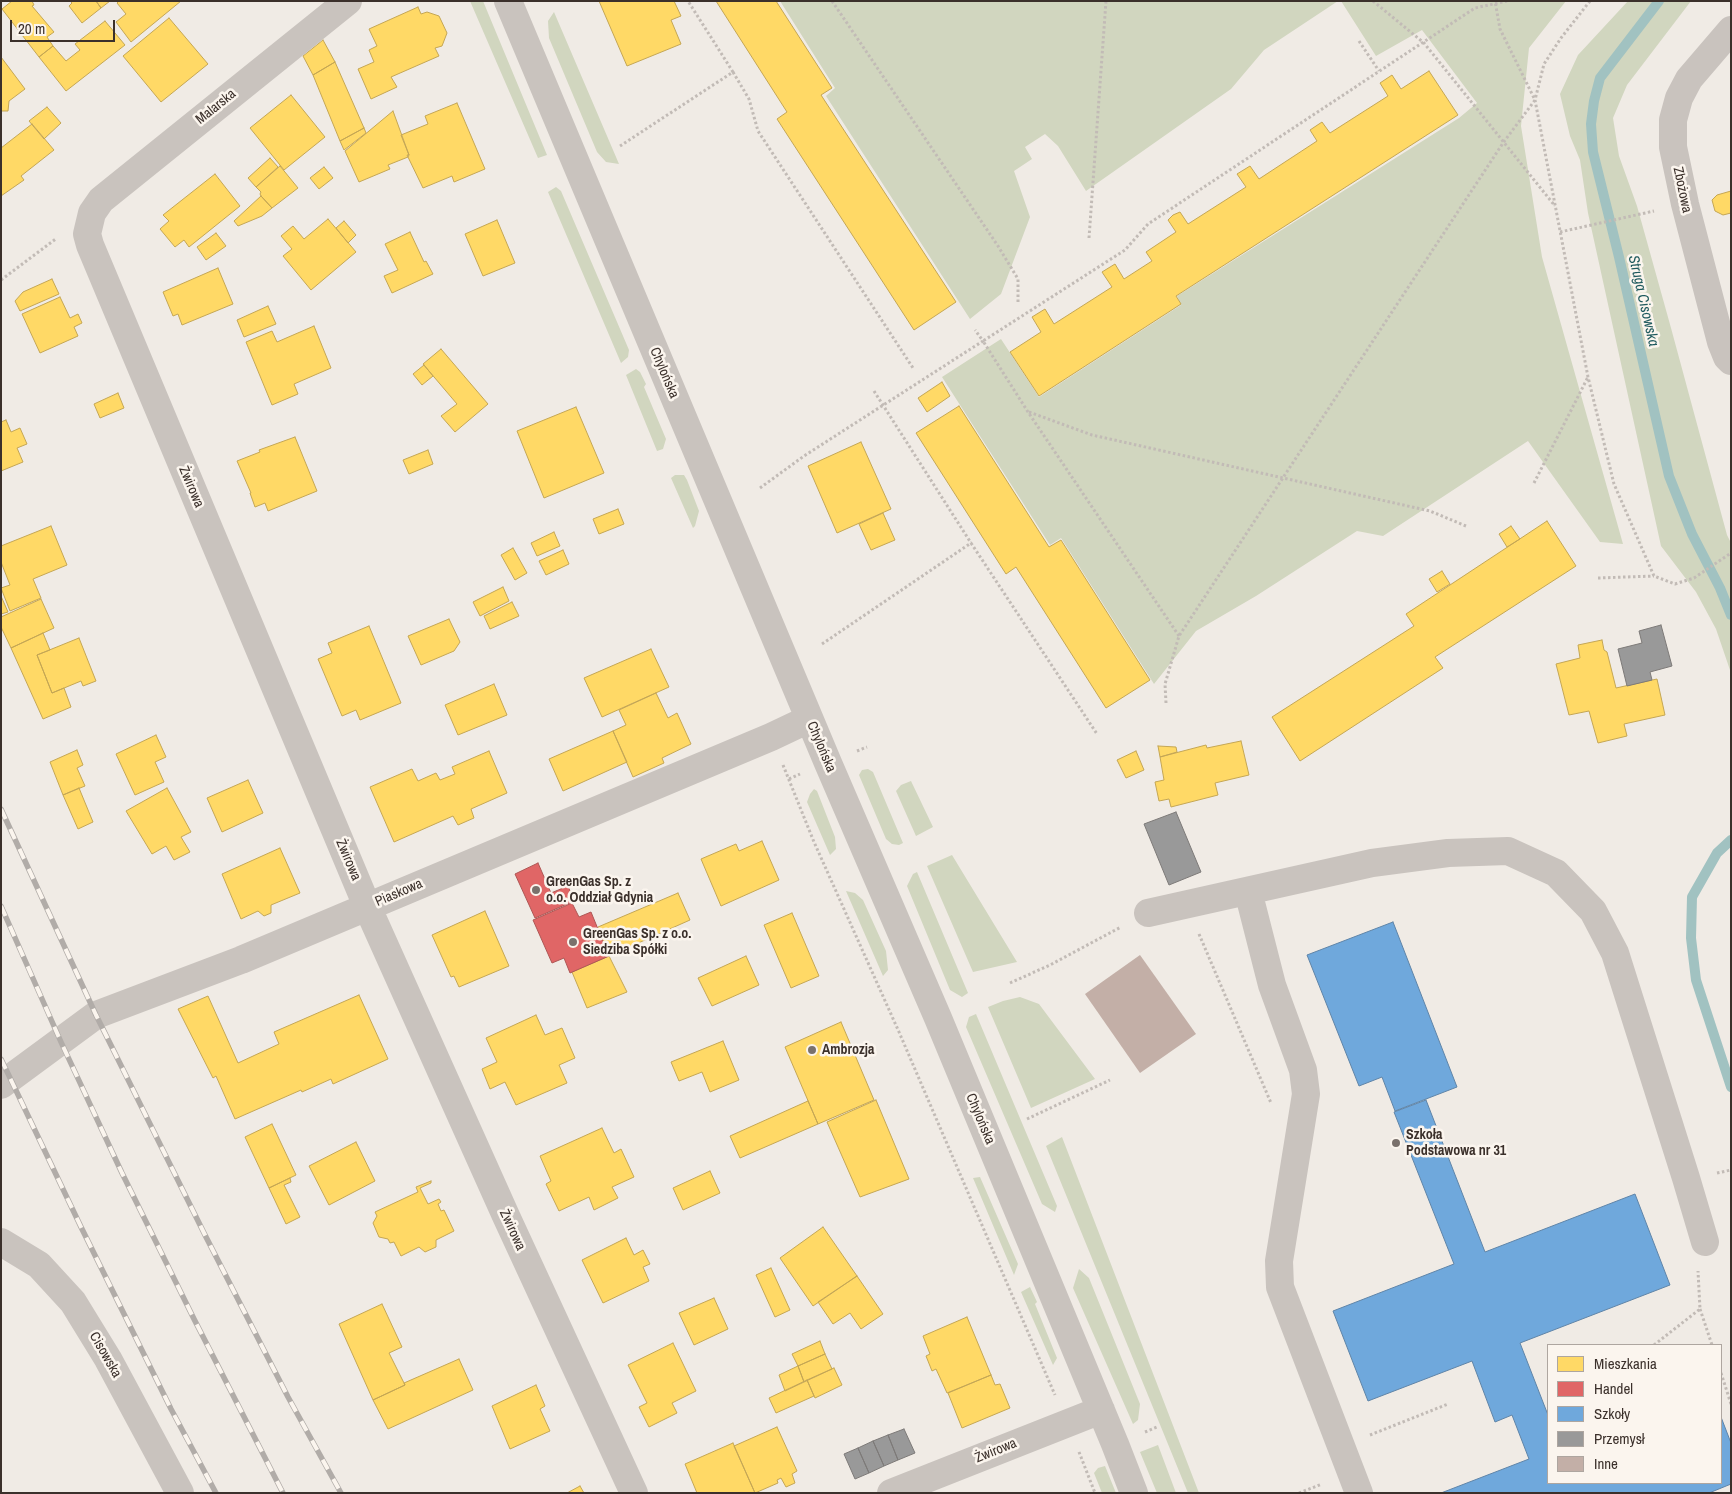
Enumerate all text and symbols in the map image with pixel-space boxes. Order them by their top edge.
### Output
scale bar [12,10,118,42]
text: 20 m [18,18,45,39]
street label: Malarska [193,86,239,128]
street label: Zbożowa [1669,165,1695,215]
water label: Struga Cisowska [1624,254,1662,348]
street label: Chylońska [646,345,682,401]
street label: Żwirowa [175,464,207,510]
street label: Chylońska [803,719,839,775]
street label: Żwirowa [332,837,364,883]
place label: GreenGas Sp. z o.o. Oddział Gdynia [546,874,653,906]
street label: Piaskowa [373,876,425,910]
marker: GreenGas Sp. z o.o. Oddział Gdynia [530,884,542,896]
place label: GreenGas Sp. z o.o. Siedziba Spółki [583,926,691,959]
marker: GreenGas Sp. z o.o. Siedziba Spółki [567,936,579,948]
place label: Ambrozja [822,1042,874,1058]
marker: Ambrozja [806,1044,818,1056]
street label: Chylońska [962,1091,998,1147]
place label: Szkoła Podstawowa nr 31 [1406,1127,1506,1160]
marker: Szkoła Podstawowa nr 31 [1390,1137,1402,1149]
street label: Żwirowa [495,1207,529,1253]
street label: Cisowska [85,1329,125,1381]
legend [1547,1344,1722,1484]
text: Mieszkania [1594,1353,1657,1374]
text: Handel [1594,1378,1633,1399]
text: Szkoły [1594,1403,1630,1424]
text: Przemysł [1594,1428,1645,1449]
street label: Żwirowa [973,1435,1019,1467]
text: Inne [1594,1453,1618,1474]

